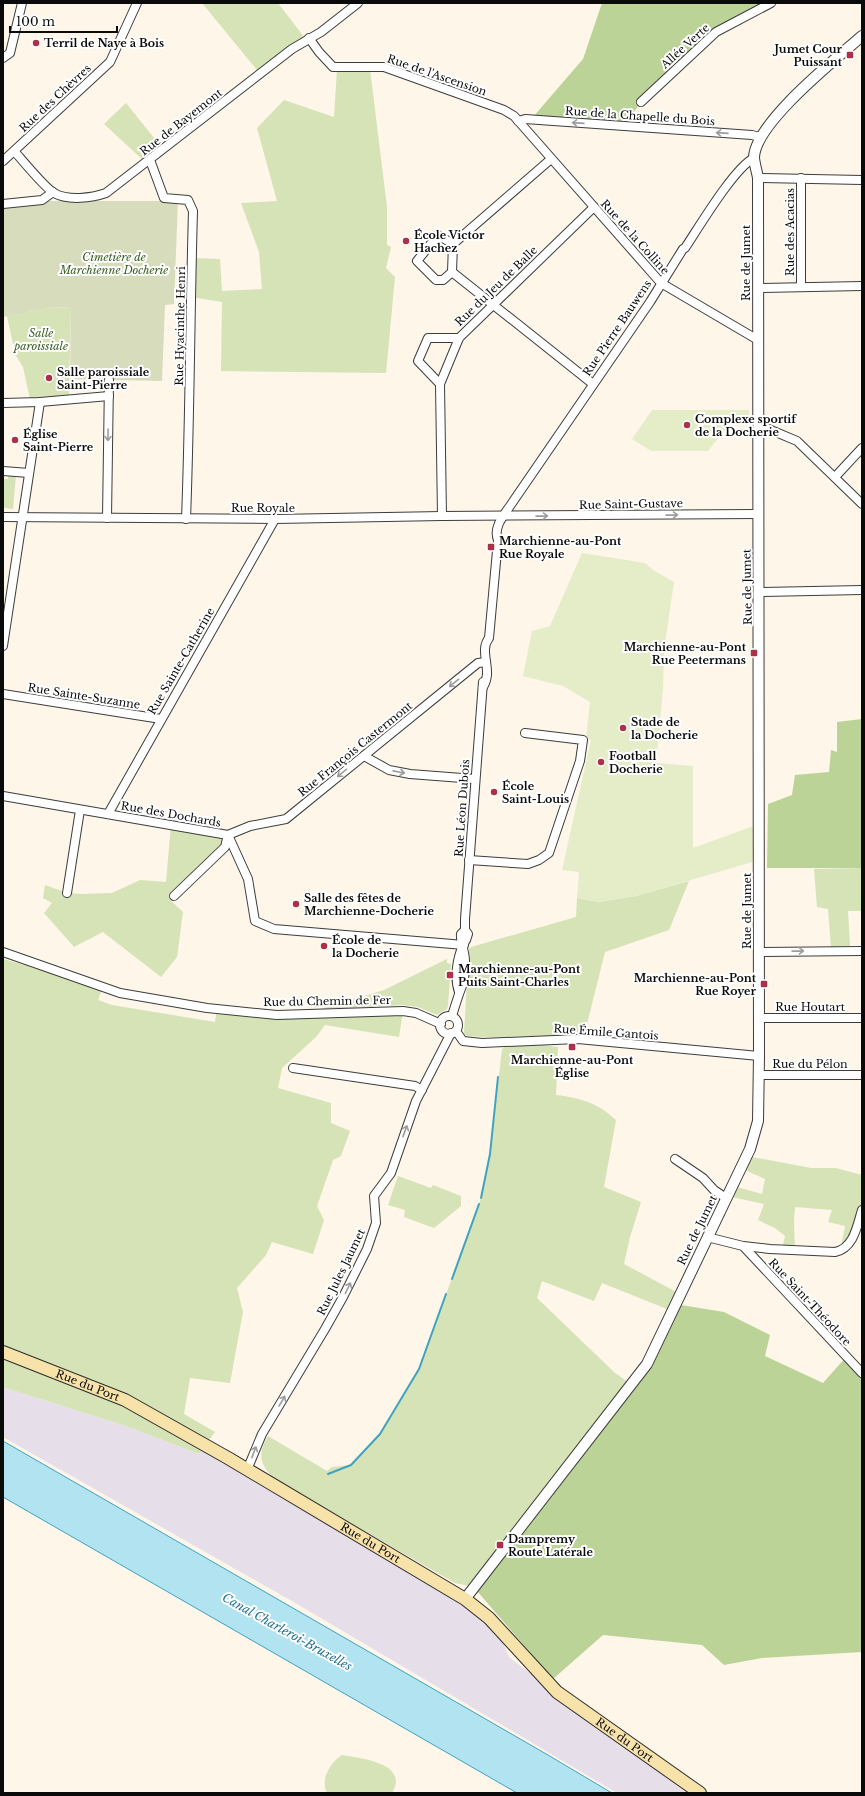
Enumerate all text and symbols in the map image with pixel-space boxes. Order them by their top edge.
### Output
scale bar [10,8,117,34]
text: 100 m [16,14,55,29]
street label: Allée Verte [657,20,712,72]
place label: Terril de Naye à Bois [44,36,164,50]
marker: Terril de Naye à Bois [31,38,41,48]
place label: Jumet Cour Puissant [773,42,843,69]
marker: Jumet Cour Puissant [845,50,855,60]
street label: Rue de l'Ascension [385,51,489,99]
street label: Rue des Chèvres [16,61,94,135]
street label: Rue de Bayemont [137,85,226,158]
street label: Rue de la Chapelle du Bois [565,104,715,128]
one-way arrow [572,119,585,126]
one-way arrow [716,129,729,137]
street label: Rue des Acacias [783,188,797,276]
street label: Rue de la Colline [598,197,672,277]
street label: Rue de Jumet [739,224,753,301]
place label: École Victor Hachez [414,228,485,255]
marker: École Victor Hachez [401,236,411,246]
street label: Rue du Jeu de Balle [452,243,540,329]
park label: Cimetière de Marchienne Docherie [59,250,168,277]
street label: Rue Hyacinthe Henri [172,266,188,386]
street label: Rue Pierre Bauwens [580,277,654,379]
park label: Salle paroissiale [12,326,68,353]
place label: Salle paroissiale Saint-Pierre [57,365,150,392]
marker: Salle paroissiale Saint-Pierre [44,373,54,383]
place label: Complexe sportif de la Docherie [695,412,797,439]
marker: Complexe sportif de la Docherie [682,420,692,430]
place label: Église Saint-Pierre [23,427,94,454]
one-way arrow [104,428,112,441]
marker: Église Saint-Pierre [10,435,20,445]
street label: Rue Saint-Gustave [579,496,683,512]
street label: Rue Royale [231,501,295,515]
one-way arrow [665,511,678,518]
one-way arrow [535,512,548,520]
place label: Marchienne-au-Pont Rue Royale [499,534,622,561]
marker: Marchienne-au-Pont Rue Royale [486,542,496,552]
street label: Rue de Jumet [739,548,755,625]
street label: Rue Sainte-Catherine [145,605,217,717]
place label: Marchienne-au-Pont Rue Peetermans [624,640,747,667]
marker: Marchienne-au-Pont Rue Peetermans [749,648,759,658]
one-way arrow [449,678,460,687]
street label: Rue Sainte-Suzanne [27,680,141,712]
street label: Rue François Castermont [295,698,416,799]
place label: Stade de la Docherie [631,715,698,742]
marker: Stade de la Docherie [618,723,628,733]
place label: Football Docherie [609,749,663,776]
marker: Football Docherie [596,757,606,767]
street label: Rue Léon Dubois [452,759,472,857]
one-way arrow [392,768,405,776]
one-way arrow [337,769,348,778]
place label: École Saint-Louis [502,779,569,806]
marker: École Saint-Louis [489,787,499,797]
street label: Rue des Dochards [120,798,222,830]
street label: Rue de Jumet [740,872,754,949]
place label: Salle des fêtes de Marchienne-Docherie [304,891,434,918]
marker: Salle des fêtes de Marchienne-Docherie [291,899,301,909]
place label: École de la Docherie [332,933,399,960]
marker: École de la Docherie [319,941,329,951]
one-way arrow [791,948,804,955]
place label: Marchienne-au-Pont Puits Saint-Charles [458,962,581,989]
marker: Marchienne-au-Pont Puits Saint-Charles [445,970,455,980]
place label: Marchienne-au-Pont Rue Royer [634,971,757,998]
marker: Marchienne-au-Pont Rue Royer [759,979,769,989]
street label: Rue du Chemin de Fer [263,993,392,1009]
street label: Rue Houtart [775,1000,846,1014]
street label: Rue Émile Gantois [553,1021,659,1043]
marker: Marchienne-au-Pont Église [567,1042,577,1052]
place label: Marchienne-au-Pont Église [511,1053,634,1080]
street label: Rue du Pélon [772,1057,848,1071]
one-way arrow [401,1125,409,1137]
street label: Rue de Jumet [674,1192,720,1267]
street label: Rue Jules Jaumet [314,1226,368,1318]
street label: Rue Saint-Théodore [766,1255,854,1349]
one-way arrow [345,1283,352,1295]
street label: Rue du Port [54,1366,122,1404]
one-way arrow [279,1395,287,1407]
one-way arrow [251,1447,259,1459]
street label: Rue du Port [338,1519,404,1566]
place label: Dampremy Route Latérale [508,1532,593,1559]
marker: Dampremy Route Latérale [495,1540,505,1550]
water label: Canal Charleroi-Bruxelles [220,1590,355,1674]
street label: Rue du Port [593,1715,657,1765]

